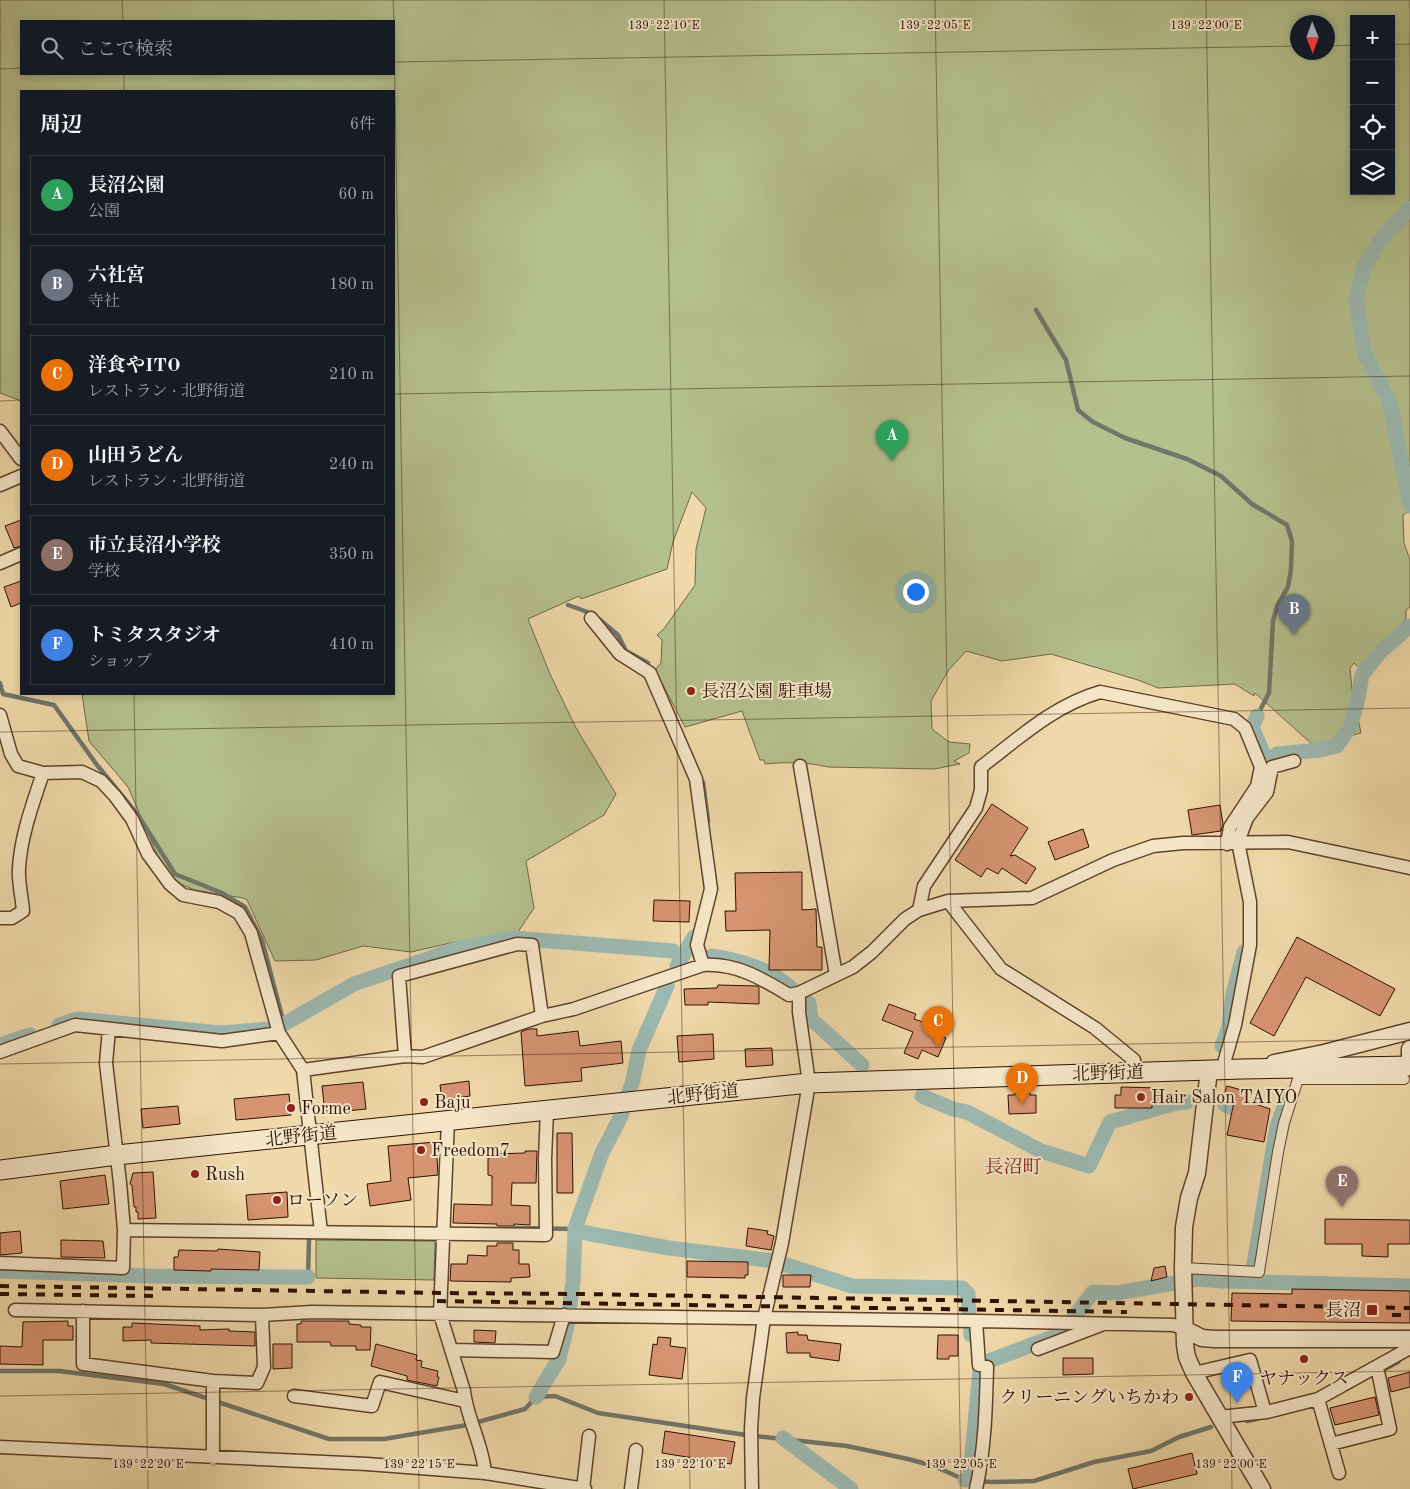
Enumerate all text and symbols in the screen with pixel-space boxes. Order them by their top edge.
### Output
north arrow [1290,15,1335,60]
map controls [1350,15,1395,195]
button: + [1350,15,1395,60]
text: 139°22'05"E [899,19,971,32]
search box [20,20,395,75]
text: 139°22'10"E [628,20,700,32]
text: 139°22'00"E [1170,20,1242,32]
icon: search [38,34,66,62]
text: ここで検索 [78,41,173,60]
button: − [1350,60,1395,105]
button: locate [1350,105,1395,150]
text: 周辺 [40,115,82,136]
text: 6件 [350,117,375,133]
button: layers [1350,150,1395,195]
text: 長沼公園 [88,177,164,196]
text: A [51,187,63,203]
text: 60 m [338,187,374,203]
text: 公園 [88,204,120,220]
text: 六社宮 [88,267,145,286]
text: B [51,277,63,293]
text: 180 m [329,277,374,293]
text: 寺社 [88,294,120,310]
text: 洋食やITO [88,357,181,376]
text: C [52,367,62,383]
text: 210 m [329,367,374,383]
text: レストラン · 北野街道 [88,384,245,400]
pin: A [876,420,908,461]
text: 山田うどん [88,447,183,466]
text: D [51,457,63,473]
text: 240 m [329,457,374,473]
text: レストラン · 北野街道 [88,474,245,490]
text: 市立長沼小学校 [88,537,221,556]
text: E [51,547,63,563]
text: 350 m [329,547,374,563]
text: 学校 [88,564,120,580]
your location [903,579,929,605]
pin: B [1278,594,1310,635]
text: トミタスタジオ [88,627,221,646]
text: F [52,637,62,653]
text: 410 m [329,637,374,653]
text: ショップ [88,654,152,670]
place label: 長沼公園 駐車場 [701,681,832,701]
marker: 長沼公園 駐車場 [685,685,697,697]
pin: C [922,1006,954,1047]
street label: 北野街道 [1072,1062,1144,1084]
pin: D [1006,1063,1038,1104]
street label: 北野街道 [666,1080,740,1108]
place label: Hair Salon TAIYO [1151,1089,1297,1107]
marker: Hair Salon TAIYO [1135,1091,1147,1103]
place label: Baju [434,1094,471,1112]
marker: Baju [418,1096,430,1108]
place label: Forme [301,1100,351,1118]
marker: Forme [285,1102,297,1114]
street label: 北野街道 [264,1122,338,1150]
place label: Freedom7 [431,1142,510,1160]
marker: Freedom7 [415,1144,427,1156]
district label: 長沼町 [984,1157,1042,1178]
place label: Rush [205,1166,245,1184]
pin: E [1326,1166,1358,1207]
marker: Rush [189,1168,201,1180]
place label: ローソン [287,1192,358,1210]
marker: ローソン [271,1194,283,1206]
place label: 長沼 [1325,1301,1361,1320]
marker: 長沼 [1365,1303,1379,1317]
marker: ヤナックス [1298,1353,1310,1365]
pin: F [1221,1362,1253,1403]
place label: ヤナックス [1259,1370,1349,1388]
place label: クリーニングいちかわ [999,1388,1179,1407]
marker: クリーニングいちかわ [1183,1391,1195,1403]
text: 139°22'15"E [383,1458,455,1471]
text: 139°22'05"E [925,1458,997,1471]
text: 139°22'20"E [112,1459,184,1471]
text: 139°22'10"E [654,1459,726,1471]
text: 139°22'00"E [1195,1459,1267,1471]

